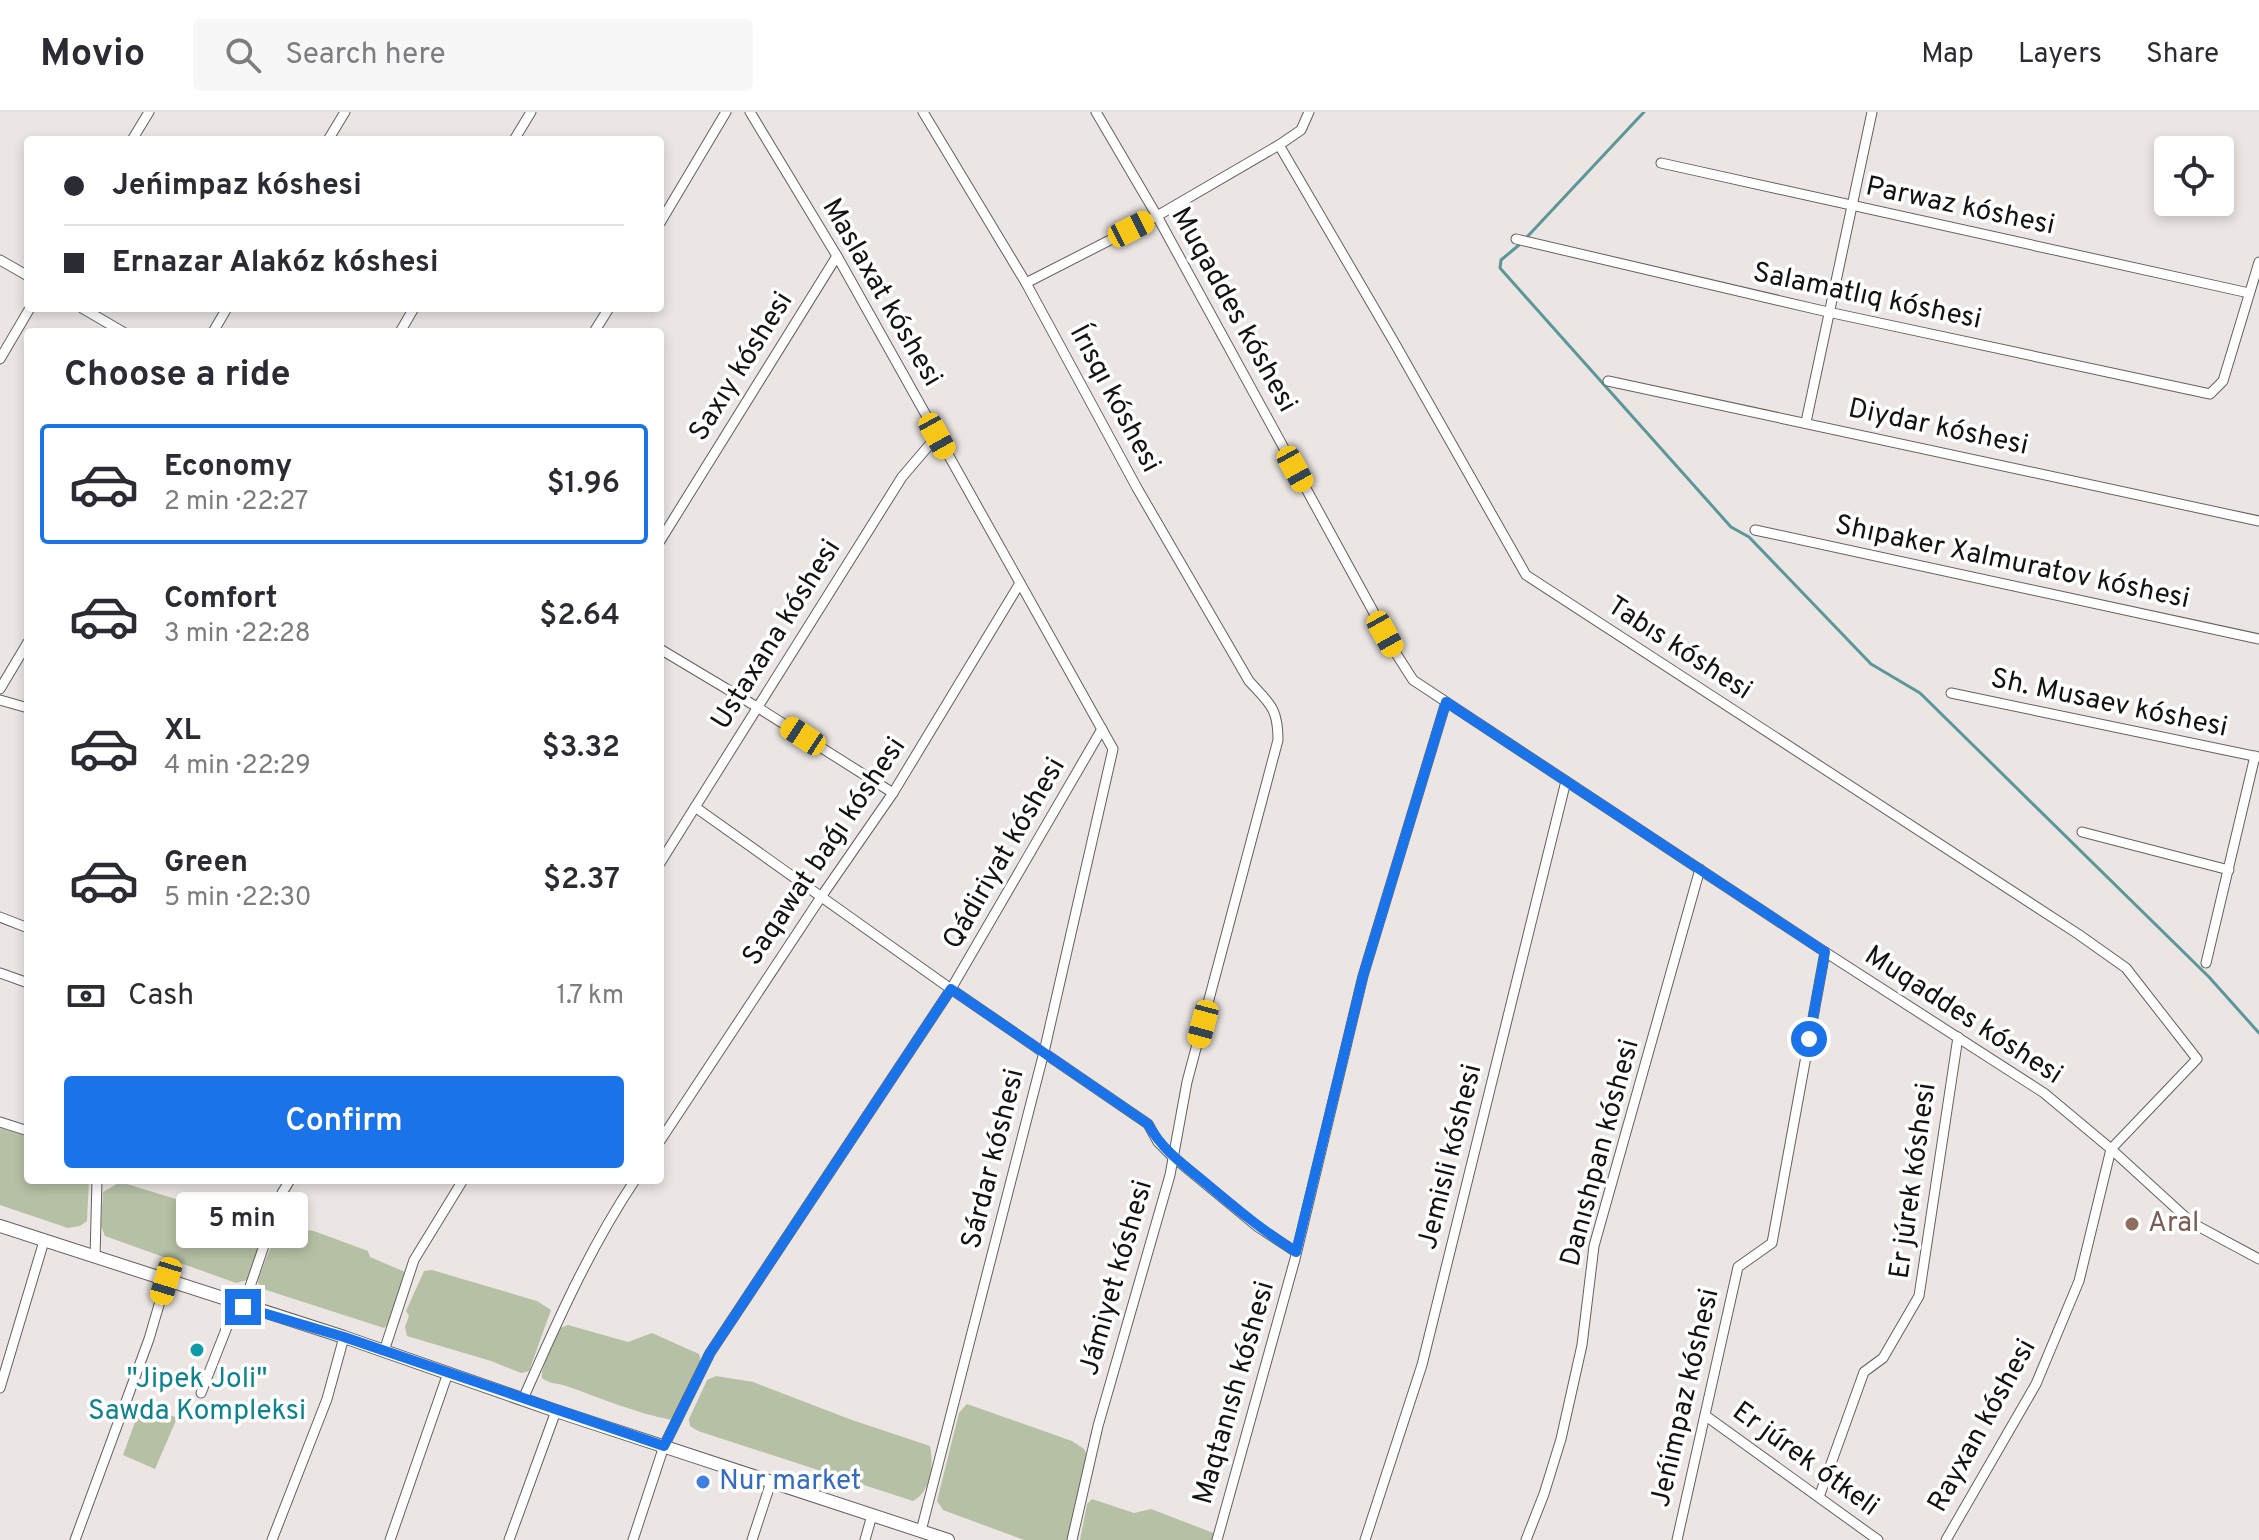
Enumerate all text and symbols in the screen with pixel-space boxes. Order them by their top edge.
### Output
search box [193,19,753,91]
text: Movio [40,31,145,80]
icon: search [221,33,265,77]
text: Search here [285,37,446,74]
text: Map [1921,37,1974,73]
text: Layers [2018,37,2102,73]
text: Share [2146,37,2219,73]
map controls [2154,136,2234,216]
button: locate [2154,136,2234,216]
text: Jeńimpaz kóshesi [112,168,362,205]
street label: Parwaz kóshesi [1862,169,2058,245]
street label: Maslaxat kóshesi [813,193,949,393]
street label: Muqaddes kóshesi [1162,201,1304,419]
car [1104,207,1158,251]
text: Ernazar Alakóz kóshesi [112,245,438,282]
street label: Salamatlıq kóshesi [1749,255,1985,339]
street label: Saxıy kóshesi [682,286,802,448]
street label: Írısqı kóshesi [1060,318,1170,479]
text: Choose a ride [64,353,290,399]
street label: Diydar kóshesi [1845,391,2031,465]
car [915,409,959,463]
car [1273,442,1317,496]
icon: car [68,448,140,520]
text: Economy [164,449,292,486]
text: $1.96 [547,466,620,503]
text: 2 min · 22:27 [164,486,308,519]
street label: Shıpaker Xalmuratov kóshesi [1831,508,2193,618]
street label: Ustaxana kóshesi [704,533,850,737]
icon: car [68,580,140,652]
text: Comfort [164,581,277,618]
street label: Tabıs kóshesi [1600,589,1758,709]
text: $2.64 [539,598,620,635]
car [1363,607,1407,661]
text: 3 min · 22:28 [164,618,311,651]
street label: Sh. Musaev kóshesi [1987,661,2231,747]
icon: car [68,712,140,784]
text: XL [164,713,201,750]
car [776,713,830,759]
text: $3.32 [542,730,620,767]
street label: Saqawat baǵı kóshesi [735,731,915,973]
text: 4 min · 22:29 [164,750,311,783]
street label: Qádiriyat kóshesi [936,752,1074,956]
icon: car [68,844,140,916]
text: Green [164,845,248,882]
text: $2.37 [543,862,620,899]
text: 5 min · 22:30 [164,882,312,915]
street label: Muqaddes kóshesi [1857,938,2069,1094]
icon: cash [64,974,108,1018]
text: Cash [128,978,194,1015]
text: 1.7 km [557,980,624,1013]
car [1185,998,1221,1050]
route start [1791,1021,1827,1057]
street label: Danıshpan kóshesi [1553,1035,1649,1271]
street label: Jemisli kóshesi [1411,1061,1491,1253]
street label: Sárdar kóshesi [954,1065,1034,1253]
button: Confirm [64,1076,624,1168]
street label: Er júrek kóshesi [1882,1081,1946,1281]
street label: Jámiyet kóshesi [1072,1176,1162,1380]
callout: 5 min [177,1191,309,1247]
text: 5 min [208,1203,276,1236]
place label: Aral [2148,1206,2199,1242]
marker: Aral [2123,1215,2141,1233]
car [148,1255,184,1307]
street label: Maqtanısh kóshesi [1186,1277,1284,1509]
street label: Jeńimpaz kóshesi [1643,1285,1729,1511]
route end [225,1289,261,1325]
street label: Rayxan kóshesi [1921,1333,2045,1519]
marker: "Jipek Joli" Sawda Kompleksi [188,1341,206,1359]
place label: "Jipek Joli" Sawda Kompleksi [88,1362,306,1430]
street label: Er júrek ótkeli [1724,1395,1886,1525]
place label: Nur market [719,1464,861,1500]
marker: Nur market [694,1473,712,1491]

